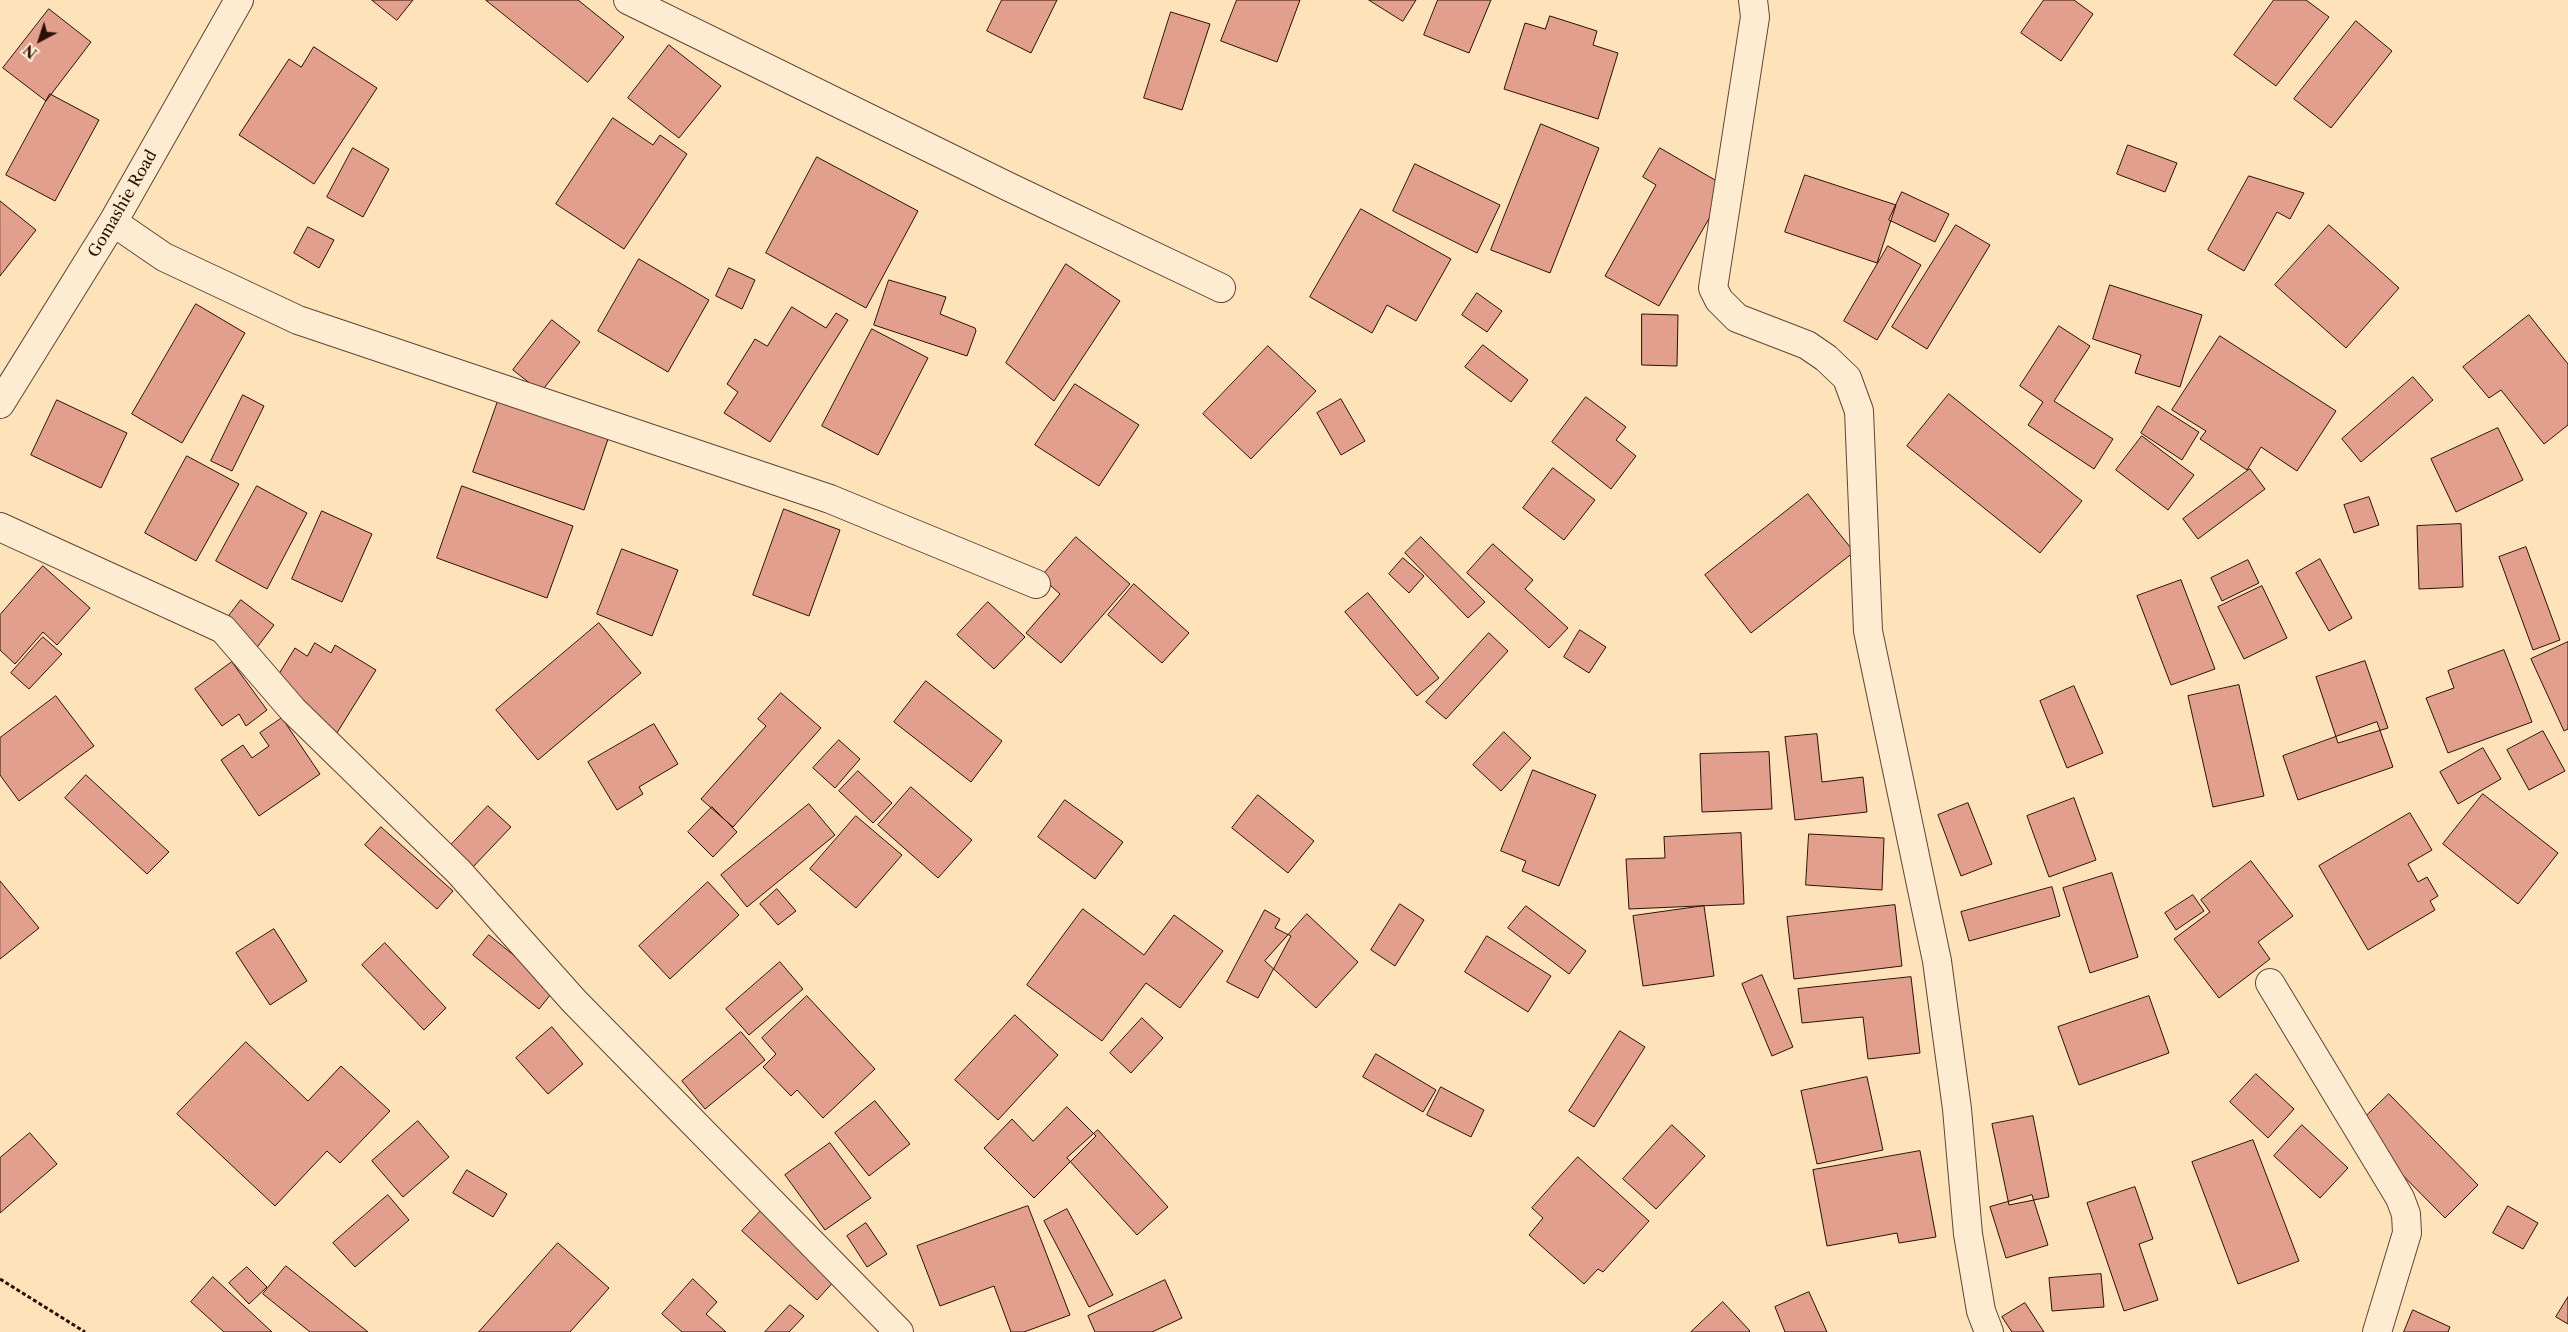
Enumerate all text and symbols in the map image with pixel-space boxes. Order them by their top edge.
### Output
north arrow [15,15,65,65]
text: N [20,41,41,62]
street label: Gomashie Road [85,147,161,261]

